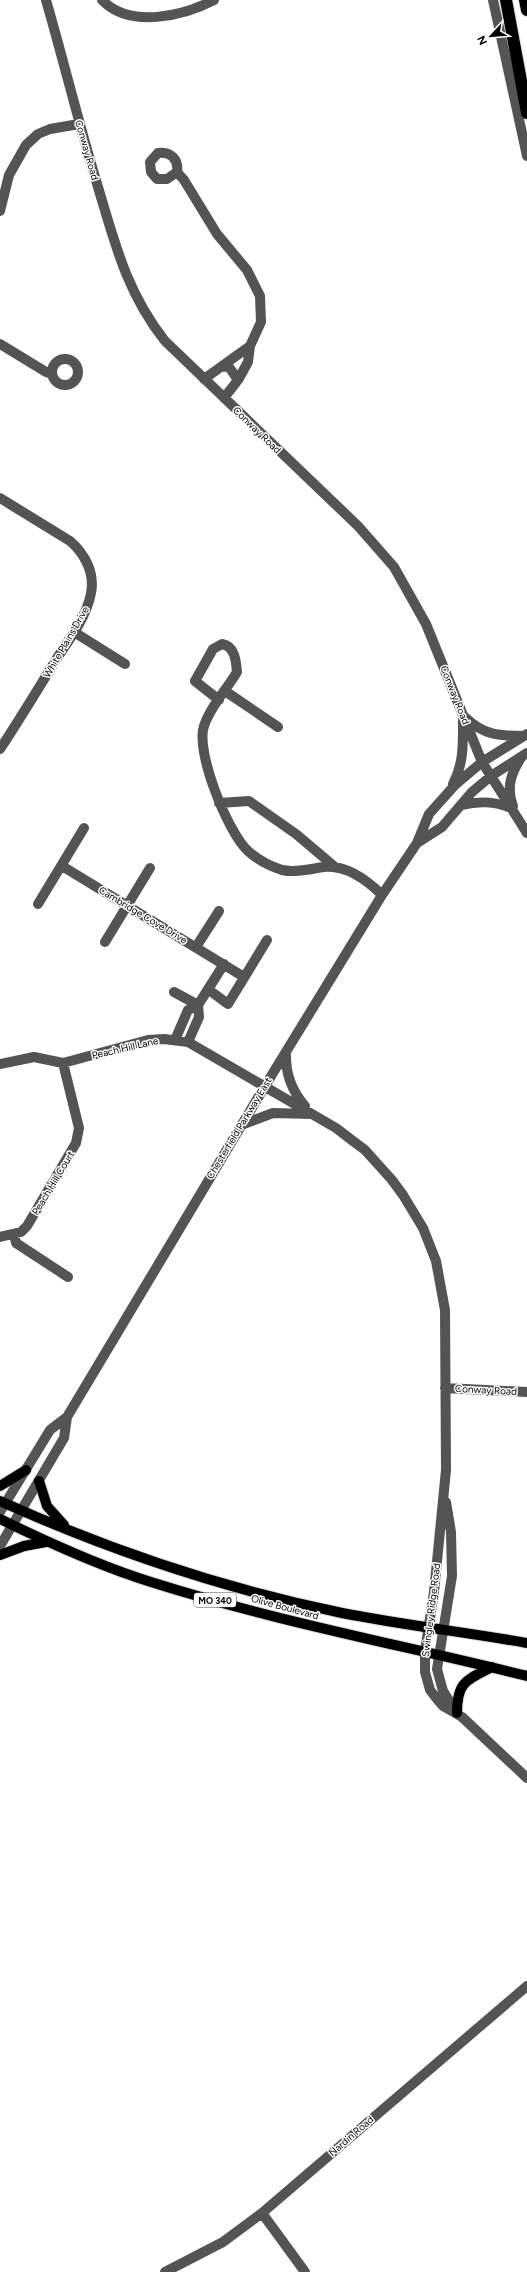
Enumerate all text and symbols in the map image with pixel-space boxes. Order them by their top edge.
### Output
north arrow [471,16,511,56]
text: N [475,33,490,47]
street label: Conway Road [72,118,102,182]
street label: Conway Road [230,404,284,456]
street label: White Plains Drive [40,603,92,680]
street label: Conway Road [437,664,473,726]
street label: Cambridge Cove Drive [96,883,190,947]
street label: Peach Hill Lane [91,1034,160,1062]
street label: Chesterfield Parkway East [203,1075,275,1181]
street label: Peach Hill Court [29,1149,77,1217]
street label: Conway Road [455,1382,517,1398]
street label: Swingley Ridge Road [419,1562,443,1658]
street label: Olive Boulevard [250,1592,320,1622]
road number: MO 340 [194,1593,236,1607]
street label: Nardin Road [326,2113,376,2159]

